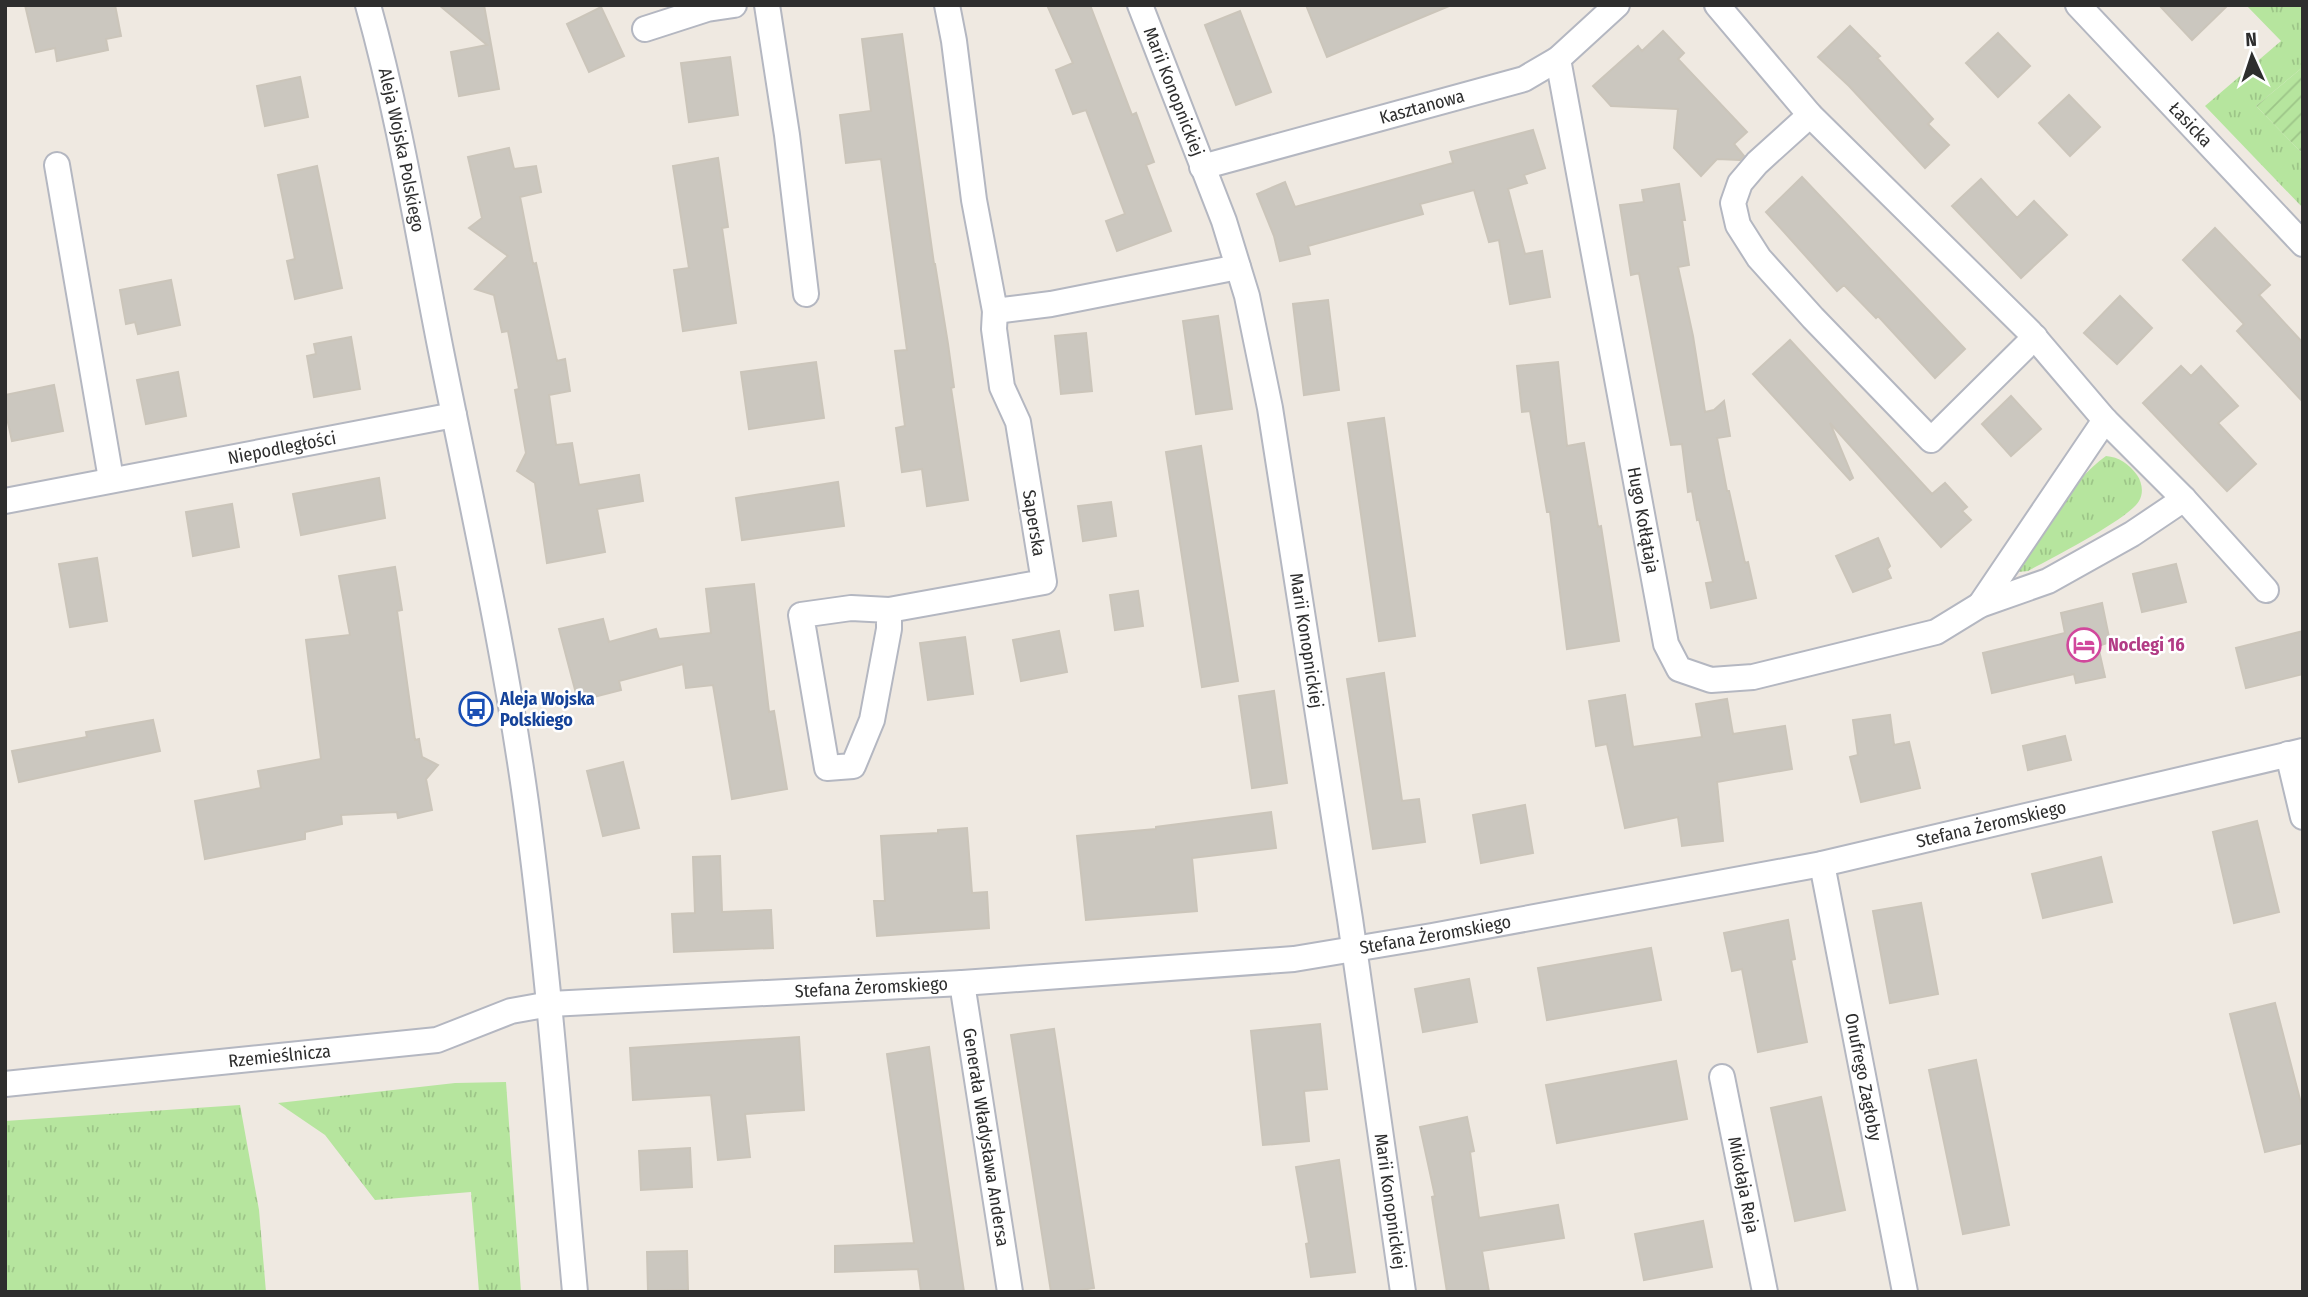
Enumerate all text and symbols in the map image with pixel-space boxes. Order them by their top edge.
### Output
north arrow [2217,21,2287,91]
street label: Marii Konopnickiej [1139,24,1209,159]
text: N [2245,28,2257,51]
street label: Aleja Wojska Polskiego [374,66,429,234]
street label: Kasztanowa [1377,85,1467,129]
street label: Łasicka [2164,97,2217,152]
street label: Niepodległości [226,427,338,469]
street label: Hugo Kołłątaja [1623,465,1664,575]
street label: Saperska [1018,488,1050,558]
street label: Marii Konopnickiej [1285,571,1328,710]
hotel icon: Noclegi 16 [2065,626,2103,664]
place label: Noclegi 16 [2108,634,2185,656]
place label: Aleja Wojska Polskiego [499,688,595,731]
bus stop icon: Aleja Wojska Polskiego [457,690,495,728]
street label: Stefana Żeromskiego [1914,796,2068,852]
street label: Stefana Żeromskiego [1358,911,1513,959]
street label: Stefana Żeromskiego [794,973,948,1003]
street label: Onufrego Zagłoby [1840,1011,1886,1143]
street label: Generała Władysława Andersa [958,1026,1014,1248]
street label: Rzemieślnicza [227,1040,332,1072]
street label: Marii Konopnickiej [1370,1132,1411,1271]
street label: Mikołaja Reja [1723,1135,1764,1235]

